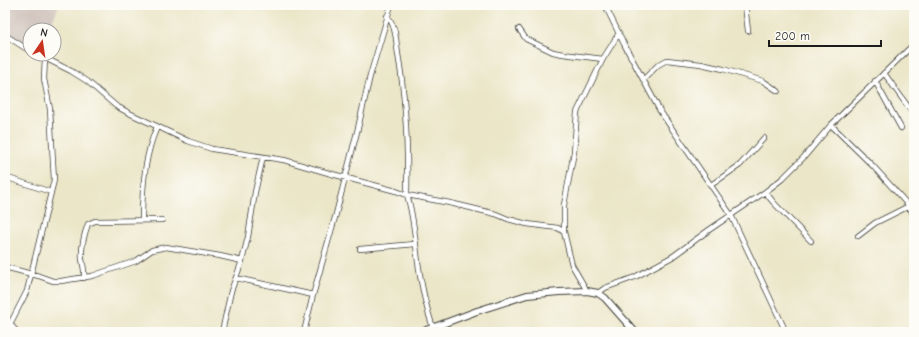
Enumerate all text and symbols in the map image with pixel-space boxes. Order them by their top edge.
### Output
north arrow [22,22,62,62]
scale bar [769,22,881,48]
text: N [39,26,49,40]
text: 200 m [775,29,810,43]

